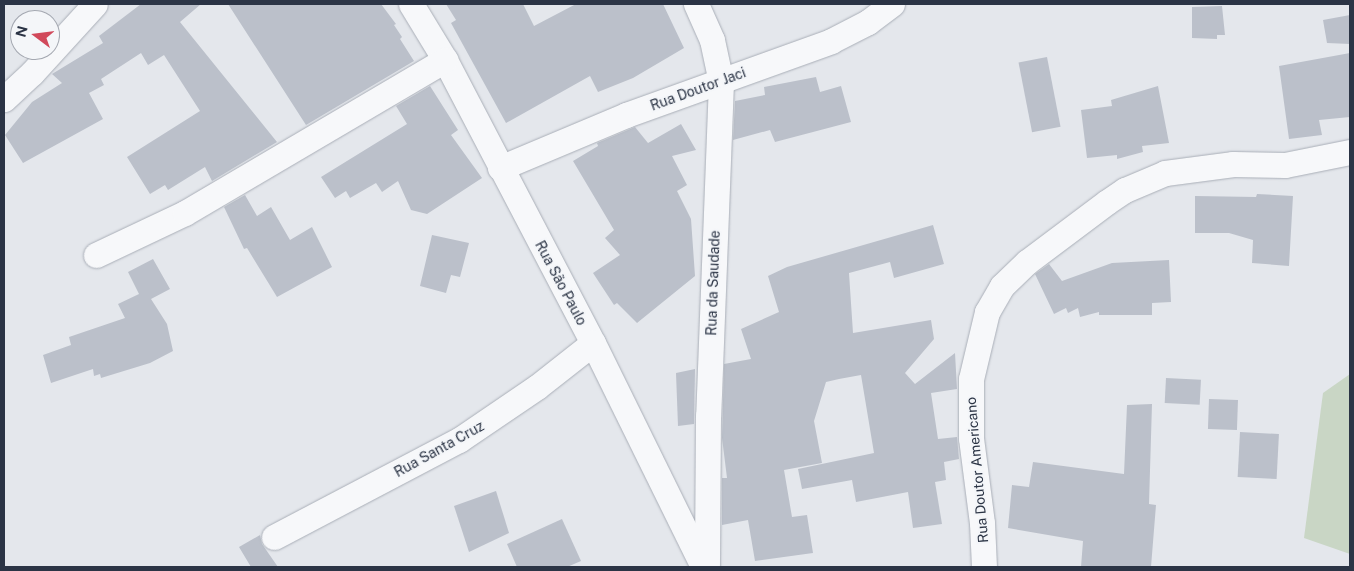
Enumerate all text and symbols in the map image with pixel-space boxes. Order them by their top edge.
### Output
north arrow [10,10,60,60]
text: N [12,24,31,39]
street label: Rua Doutor Jaci [648,64,748,114]
street label: Rua da Saudade [703,230,723,336]
street label: Rua São Paulo [532,238,590,328]
street label: Rua Doutor Americano [962,396,992,544]
street label: Rua Santa Cruz [391,417,487,481]

